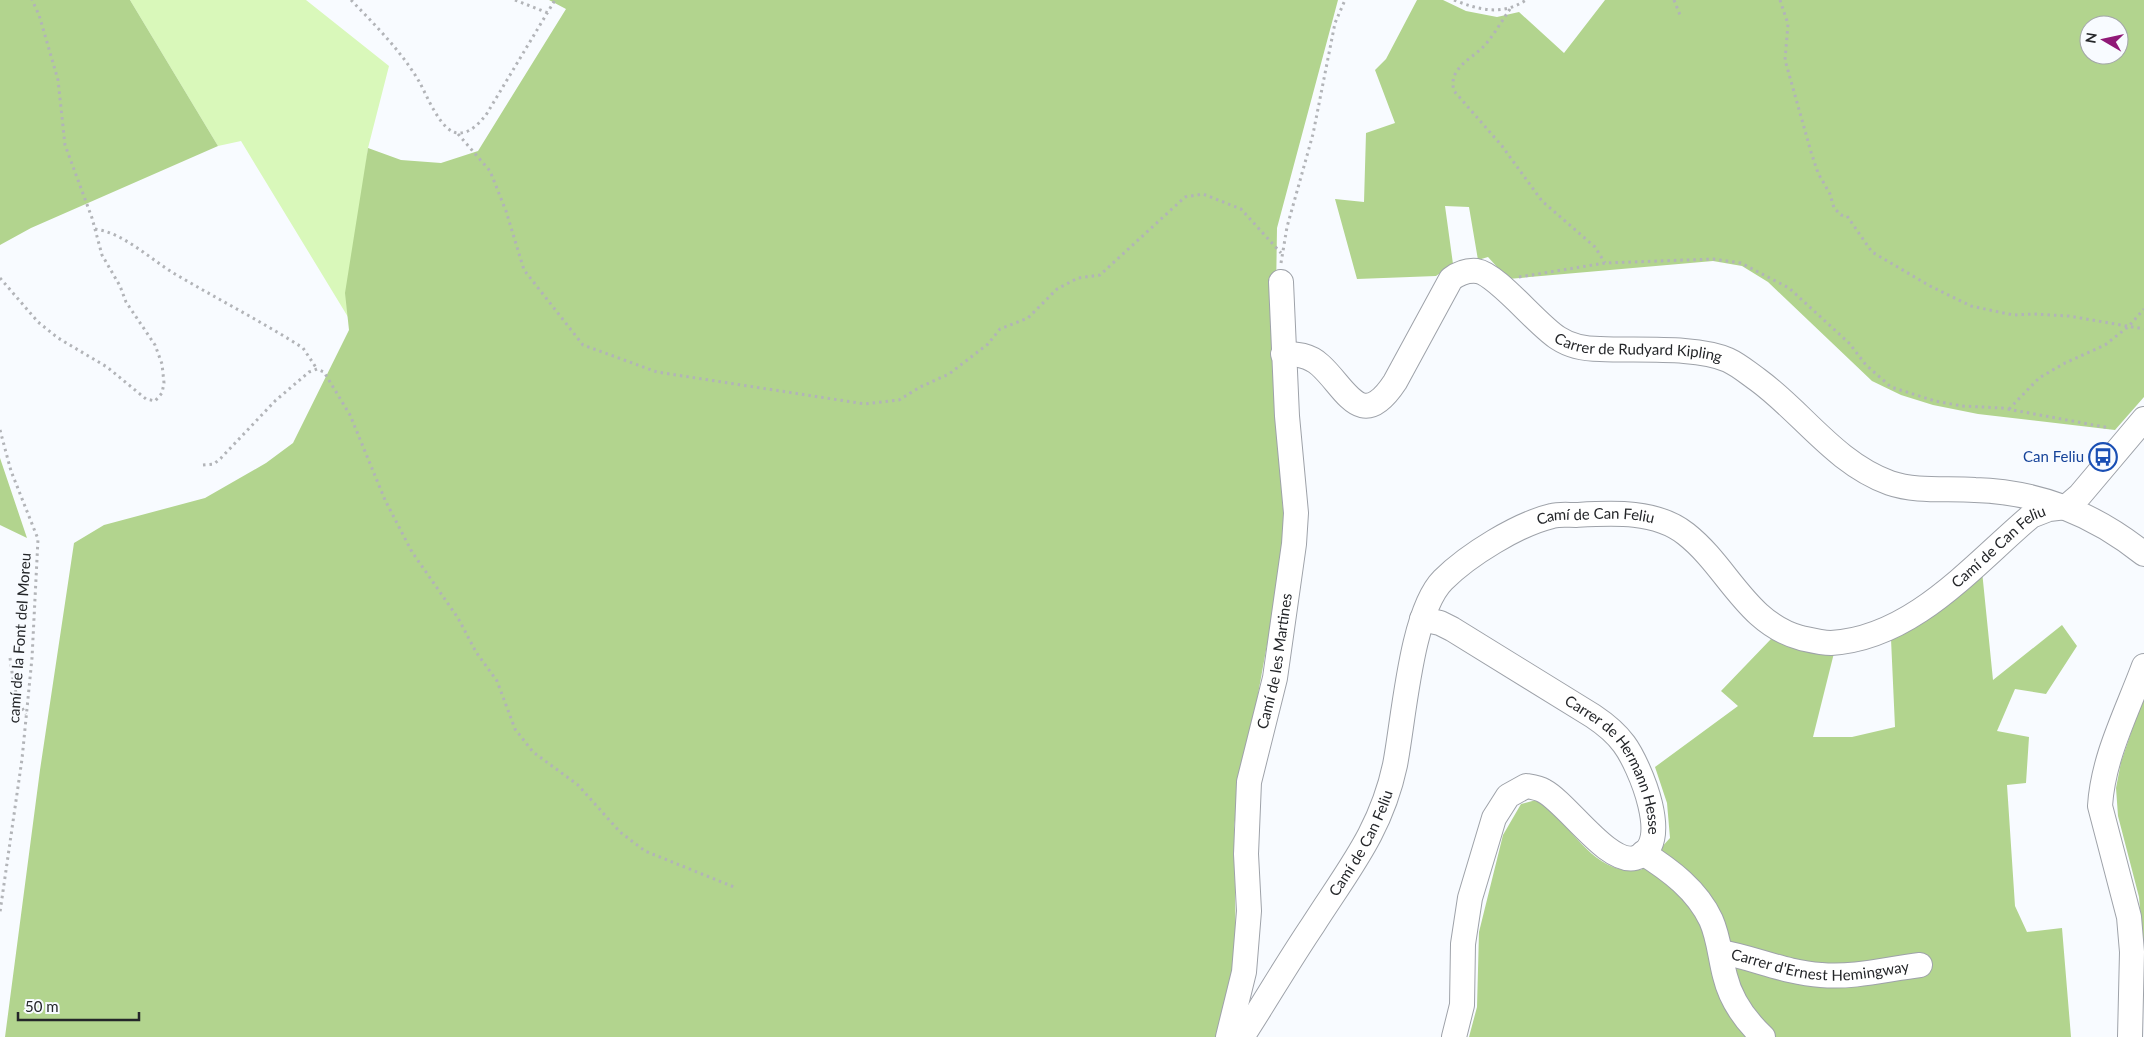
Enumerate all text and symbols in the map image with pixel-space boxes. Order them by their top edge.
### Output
north arrow [2079,15,2129,65]
text: N [2081,31,2100,45]
street label: Carrer de Rudyard Kipling [1551,328,1725,365]
bus stop icon: Can Feliu [2088,442,2118,472]
place label: Can Feliu [2023,447,2084,465]
street label: Camí de Can Feliu [1947,501,2048,591]
street label: Camí de Can Feliu [1534,504,1657,528]
street label: camí de la Font del Moreu [4,552,34,724]
street label: Camí de les Martines [1253,592,1295,731]
street label: Carrer de Hermann Hesse [1562,691,1663,835]
street label: Camí de Can Feliu [1325,787,1396,899]
street label: Carrer d'Ernest Hemingway [1730,944,1910,984]
scale bar [18,990,139,1022]
text: 50 m [25,997,59,1015]

